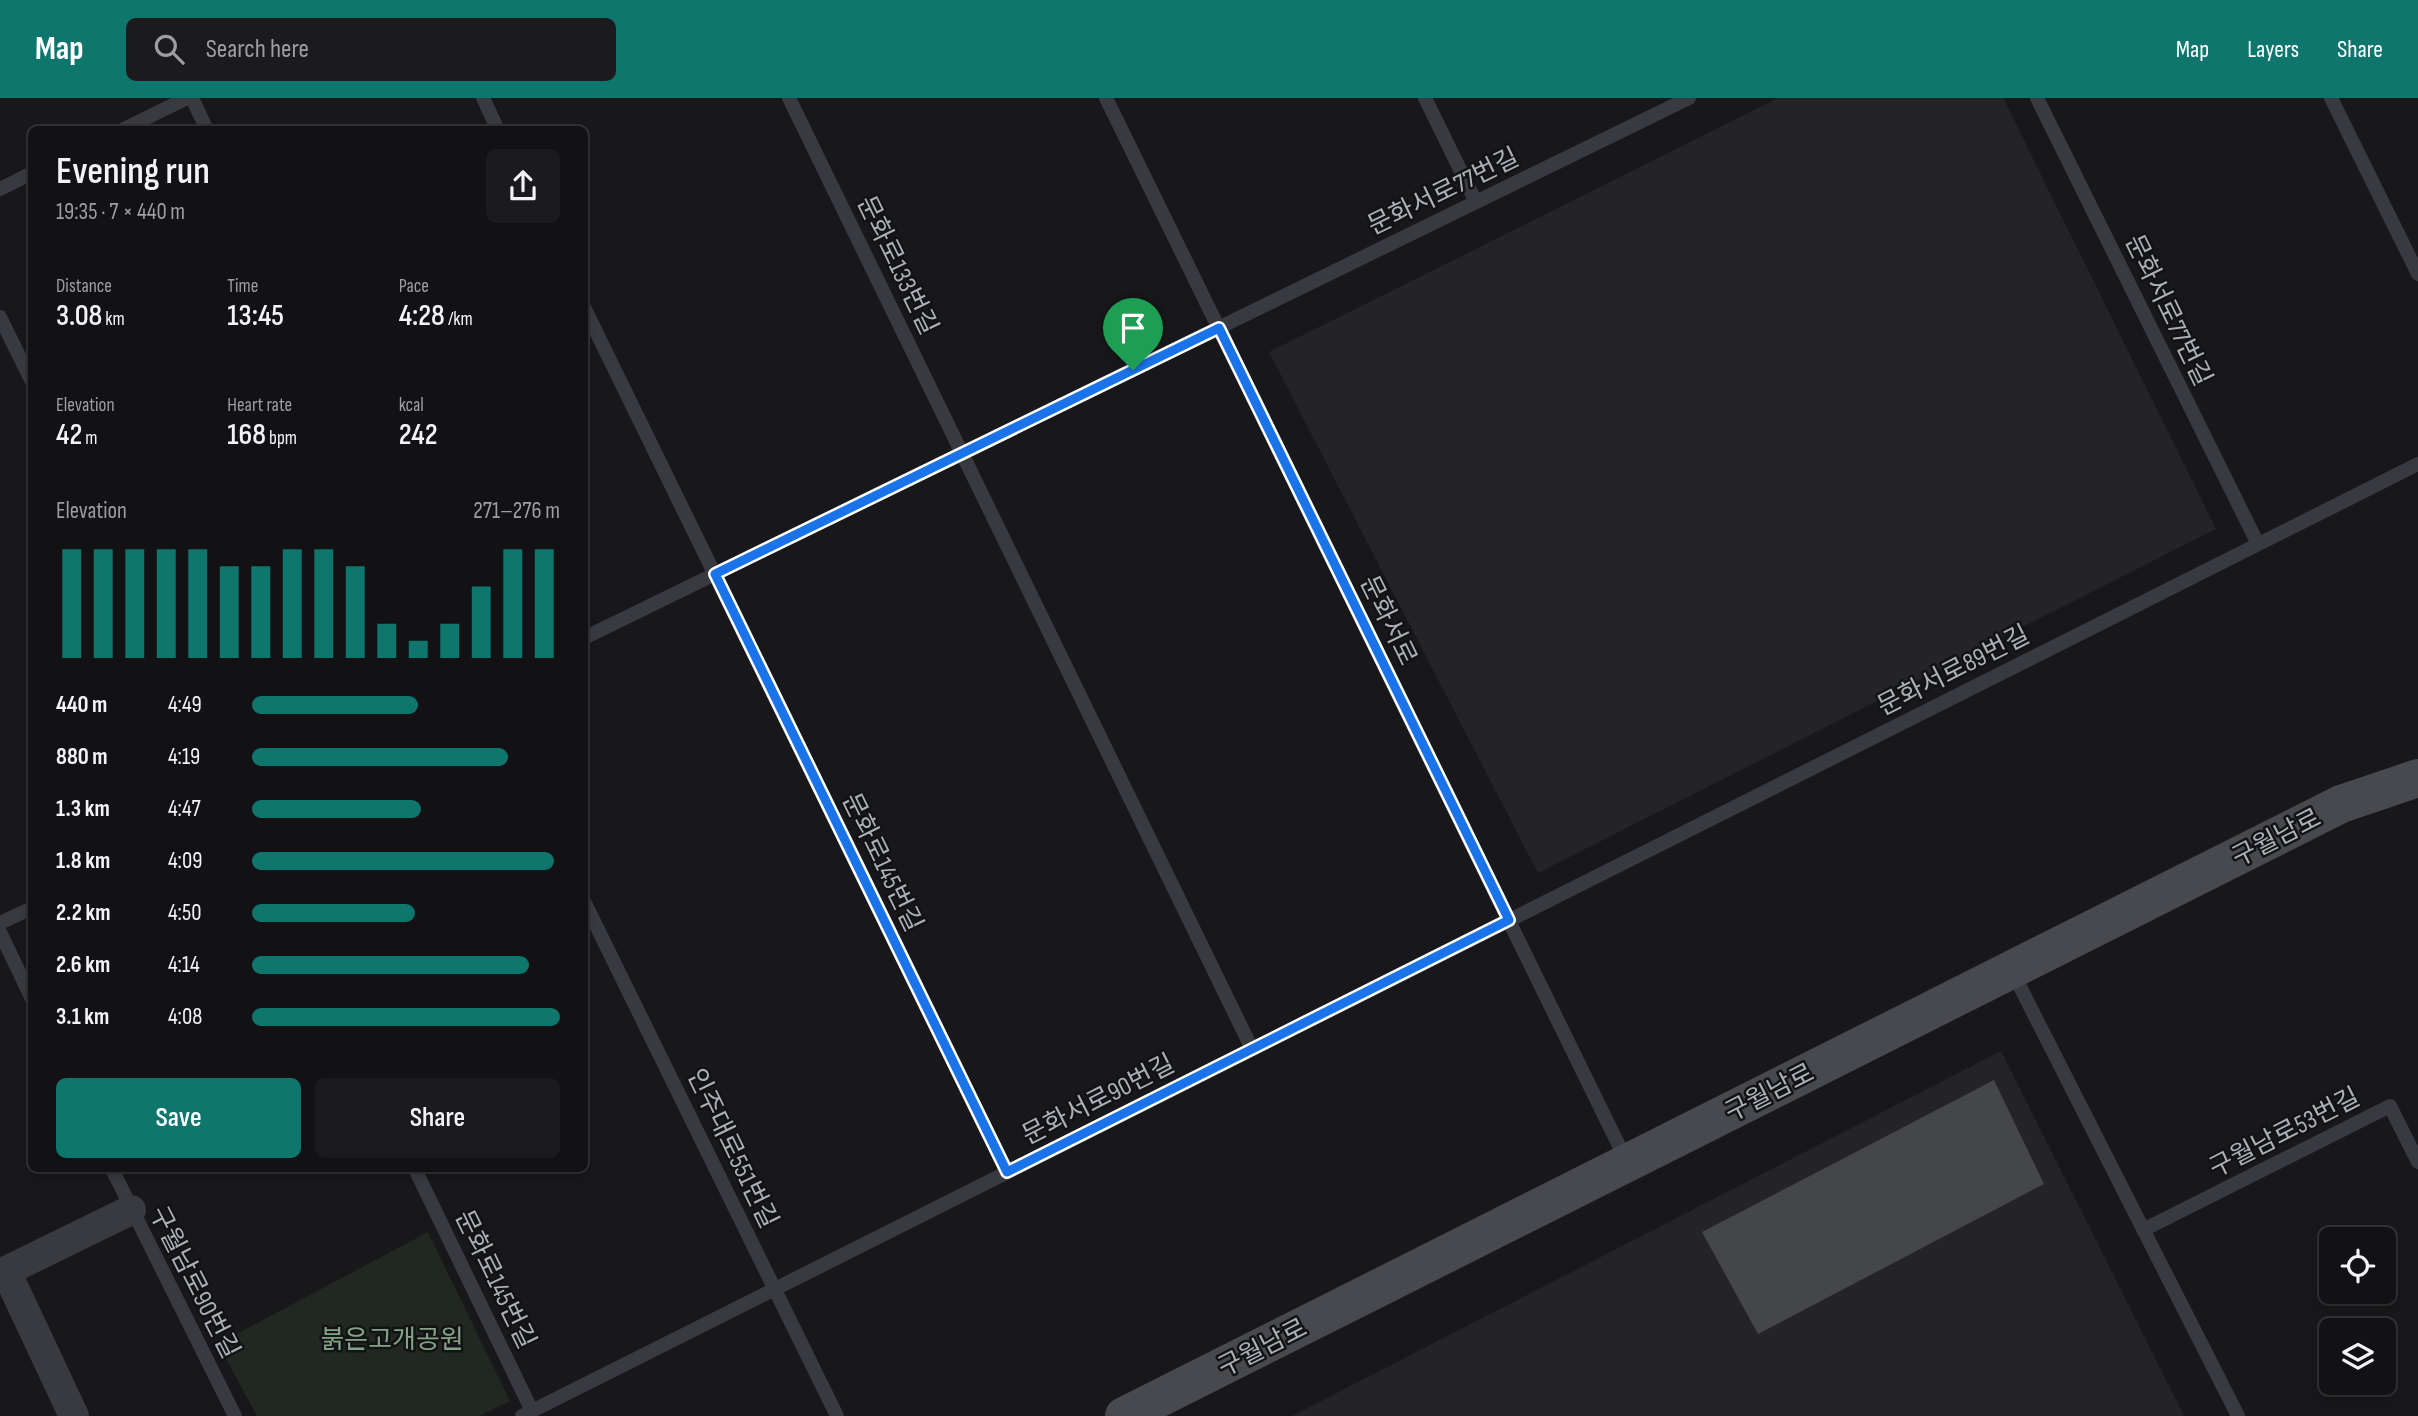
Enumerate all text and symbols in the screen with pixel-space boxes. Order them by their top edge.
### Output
search box [126,18,616,81]
text: Map [35,29,84,69]
icon: search [150,30,188,68]
text: Search here [206,34,309,65]
text: Map [2176,35,2209,64]
text: Layers [2247,35,2299,64]
text: Share [2337,35,2383,64]
street label: 문화서로77번길 [1363,142,1524,242]
text: Evening run [56,149,210,194]
button: share [486,149,560,223]
street label: 문화로133번길 [850,191,944,340]
text: 19:35 · 7 × 440 m [56,198,185,226]
street label: 문화서로77번길 [2118,230,2218,391]
text: Distance [56,275,112,298]
text: Time [227,275,258,298]
text: Pace [399,275,429,298]
text: 3.08 [56,298,102,334]
text: 13:45 [227,298,284,334]
text: 4:28 [399,298,445,334]
pin [1103,298,1163,370]
text: km [102,308,125,331]
text: /km [445,308,473,331]
icon: arrive [1114,309,1152,347]
text: Elevation [56,394,115,417]
text: Heart rate [227,394,292,417]
text: kcal [399,394,424,417]
text: 42 [56,417,82,453]
text: 168 [227,417,266,453]
text: 242 [399,417,438,453]
text: m [82,427,98,450]
text: bpm [266,427,297,450]
text: Elevation [56,497,127,525]
text: 271–276 m [473,497,560,525]
street label: 문화서로 [1353,571,1423,670]
street label: 문화서로89번길 [1872,620,2035,723]
text: 440 m [56,691,107,719]
text: 4:49 [168,691,202,719]
text: 880 m [56,743,108,771]
text: 4:19 [168,743,200,771]
street label: 문화로145번길 [835,788,928,937]
text: 1.3 km [56,795,110,823]
text: 4:47 [168,795,201,823]
street label: 구월남로 [2227,803,2326,874]
text: 1.8 km [56,847,110,875]
text: 4:09 [168,847,202,875]
text: 2.2 km [56,899,110,927]
text: 4:50 [168,899,201,927]
text: 2.6 km [56,951,110,979]
text: 4:14 [168,951,200,979]
text: 3.1 km [56,1003,109,1031]
text: 4:08 [168,1003,202,1031]
street label: 문화서로90번길 [1017,1049,1180,1152]
street label: 구월남로 [1720,1058,1819,1129]
street label: 인주대로551번길 [680,1064,784,1233]
button: Save [56,1078,301,1158]
button: Share [315,1078,560,1158]
street label: 구월남로53번길 [2204,1082,2365,1185]
street label: 구월남로90번길 [142,1201,245,1364]
street label: 문화로145번길 [448,1205,541,1354]
map controls [2319,1227,2396,1395]
button: locate [2319,1227,2396,1304]
street label: 구월남로 [1213,1313,1312,1384]
button: layers [2319,1318,2396,1395]
park label: 붉은고개공원 [320,1325,464,1356]

